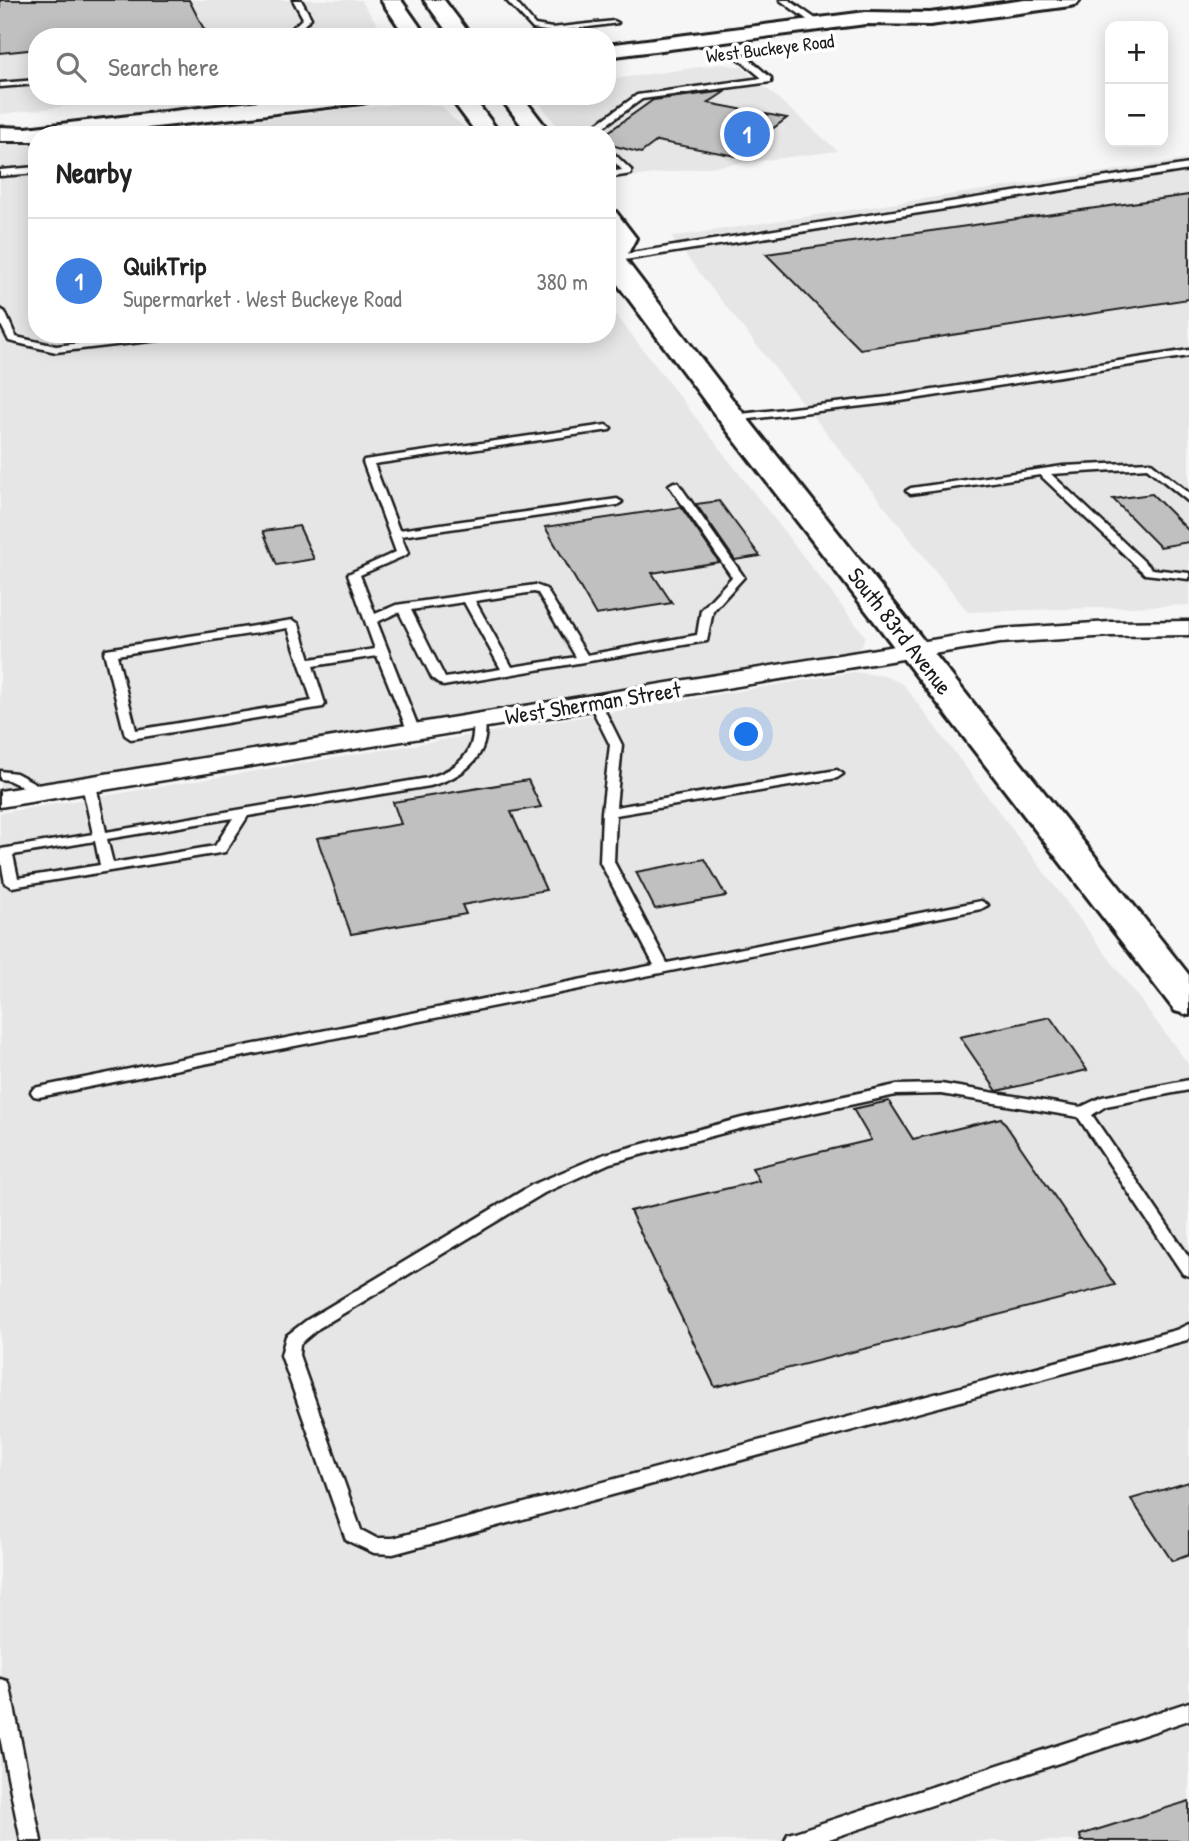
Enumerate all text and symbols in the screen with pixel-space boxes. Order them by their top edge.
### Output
map controls [1105,21,1168,147]
button: + [1105,21,1168,84]
street label: West Buckeye Road [705,27,836,69]
search box [28,28,616,105]
icon: search [52,48,90,86]
text: Search here [108,49,219,84]
button: − [1105,84,1168,147]
pin: 1 [724,108,770,160]
text: Nearby [56,152,132,192]
text: QuikTrip [123,248,206,283]
text: 1 [75,266,83,297]
text: 380 m [537,266,588,297]
text: Supermarket · West Buckeye Road [123,283,402,314]
street label: South 83rd Avenue [841,561,960,701]
street label: West Sherman Street [503,673,684,732]
your location [729,717,763,751]

